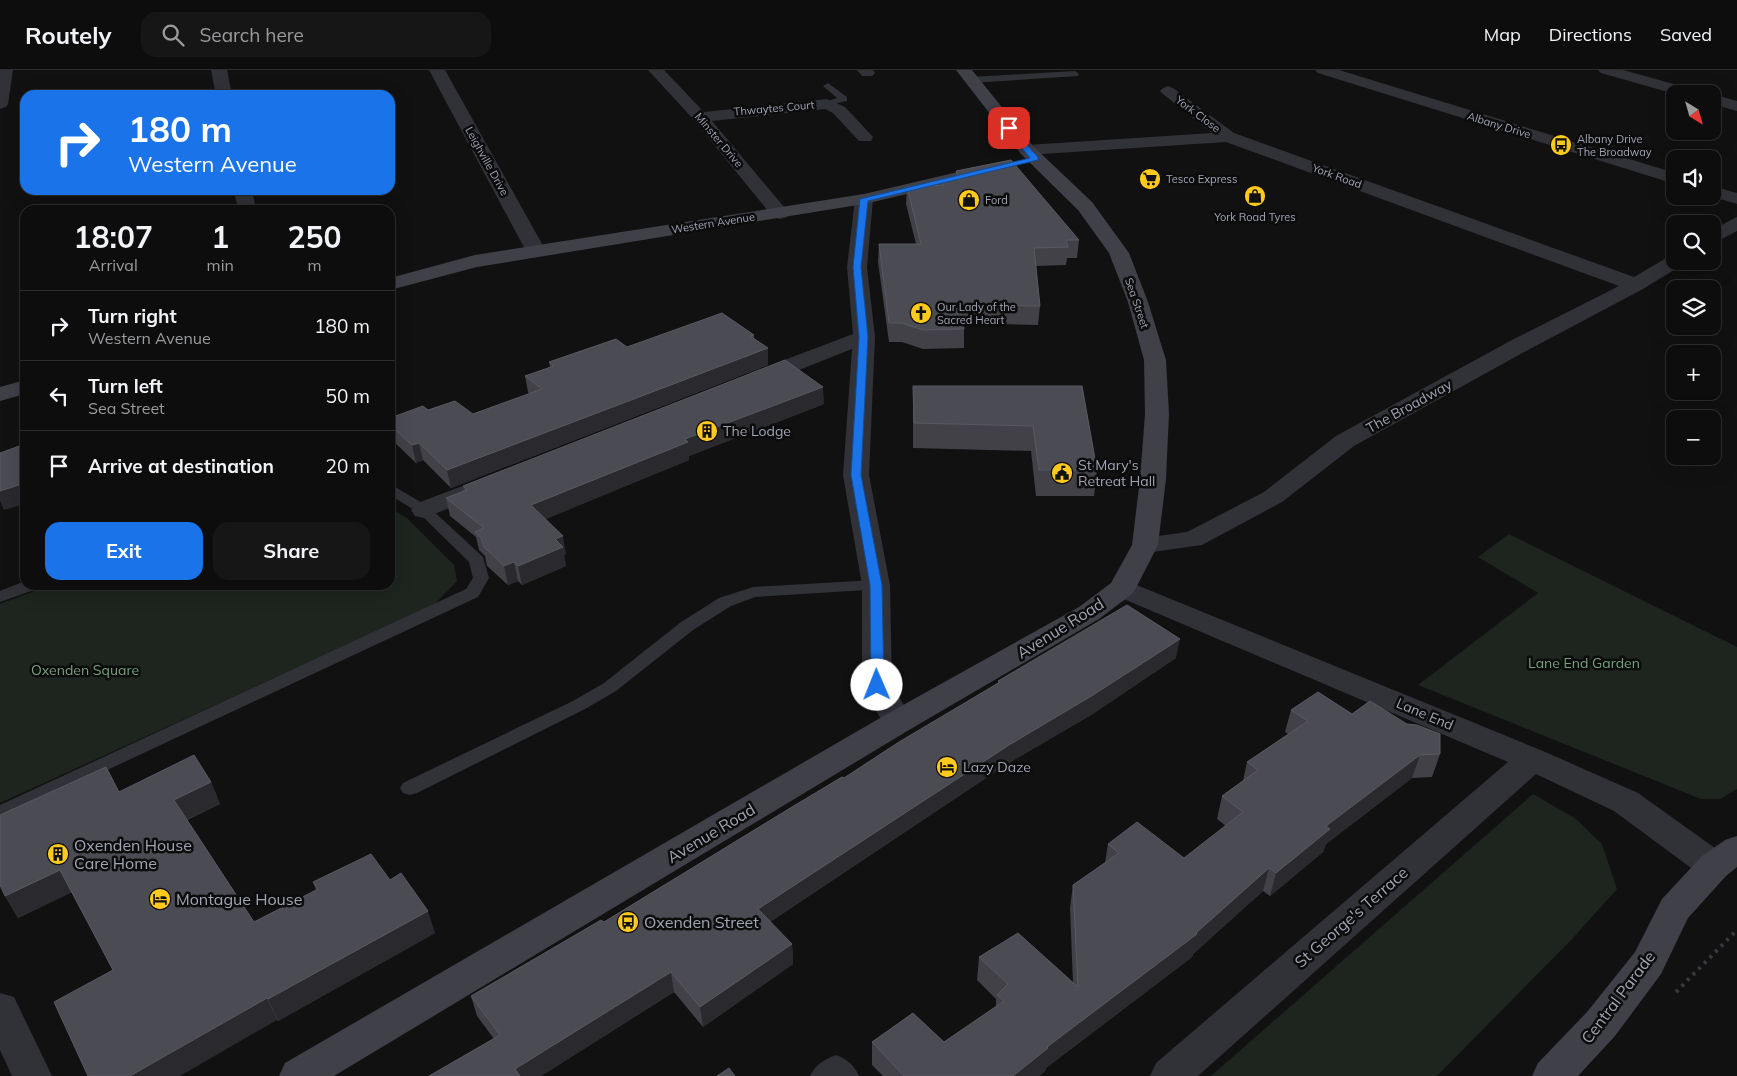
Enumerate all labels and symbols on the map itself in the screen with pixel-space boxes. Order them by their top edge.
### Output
north arrow [1666,85,1721,140]
street label: York Close [1172,92,1223,135]
street label: Thwaytes Court [733,97,815,119]
pin [988,107,1030,149]
street label: Albany Drive [1466,109,1532,141]
street label: Minster Drive [692,110,746,170]
street label: Leighville Drive [462,124,512,198]
place label: Albany Drive The Broadway [1577,132,1652,159]
bus stop icon: Albany Drive The Broadway [1549,133,1573,157]
street label: York Road [1309,160,1364,191]
supermarket icon: Tesco Express [1138,167,1162,191]
place label: Tesco Express [1166,172,1238,186]
shop icon: York Road Tyres [1243,184,1267,208]
shop icon: Ford [957,188,981,212]
place label: Ford [985,193,1008,207]
street label: Western Avenue [670,209,756,237]
place label: York Road Tyres [1213,210,1296,224]
street label: Sea Street [1122,276,1152,330]
place label: Our Lady of the Sacred Heart [937,300,1016,327]
church icon: Our Lady of the Sacred Heart [909,301,933,325]
street label: The Broadway [1363,375,1455,437]
building icon: The Lodge [695,419,719,443]
place label: The Lodge [723,422,791,440]
place label: St Mary's Retreat Hall [1078,456,1155,490]
public building icon: St Mary's Retreat Hall [1050,461,1074,485]
street label: Avenue Road [1013,593,1107,663]
park label: Lane End Garden [1528,654,1640,672]
position arrow [850,658,902,710]
park label: Oxenden Square [31,661,139,679]
street label: Lane End [1394,694,1456,734]
hotel icon: Lazy Daze [935,755,959,779]
place label: Lazy Daze [963,758,1031,776]
street label: Avenue Road [663,799,759,867]
place label: Oxenden House Care Home [74,835,192,873]
building icon: Oxenden House Care Home [46,842,70,866]
street label: St George's Terrace [1290,862,1412,972]
hotel icon: Montague House [148,887,172,911]
place label: Montague House [176,889,302,909]
bus stop icon: Oxenden Street [616,910,640,934]
place label: Oxenden Street [644,912,759,932]
street label: Central Parade [1577,947,1659,1047]

